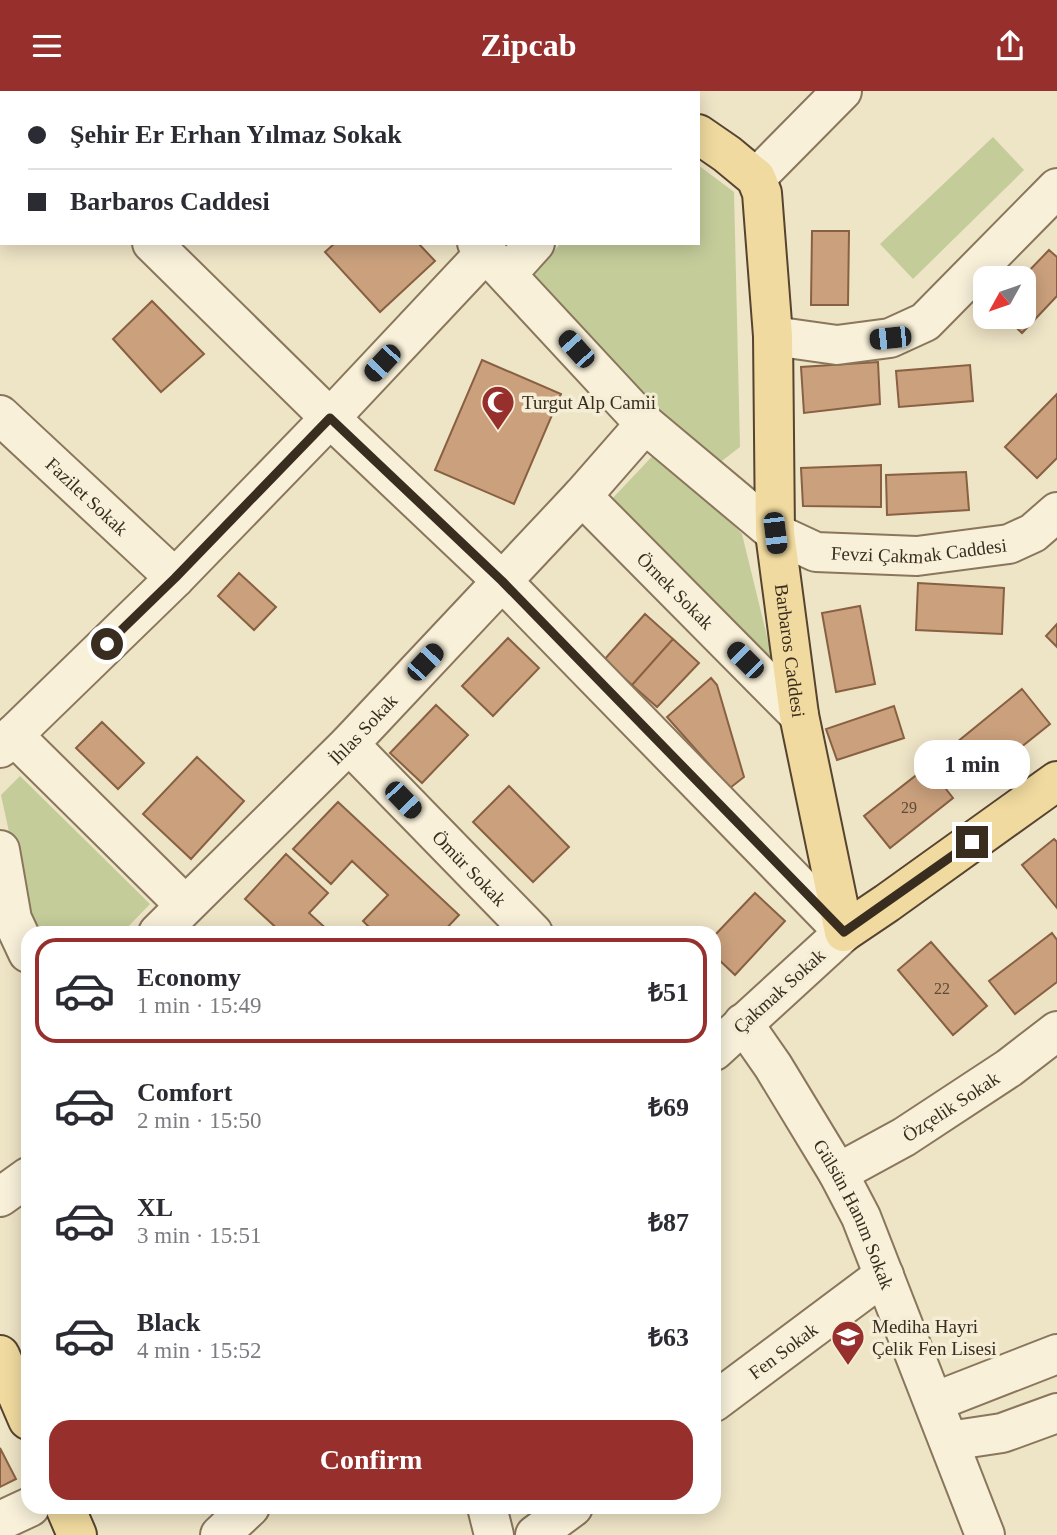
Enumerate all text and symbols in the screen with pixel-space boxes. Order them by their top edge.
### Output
icon: menu [28,27,66,65]
text: Zipcab [480,27,577,63]
icon: share [991,27,1029,65]
text: Şehir Er Erhan Yılmaz Sokak [70,120,402,149]
text: Barbaros Caddesi [70,187,270,216]
north arrow [973,266,1036,329]
map controls [973,266,1036,329]
car [869,325,912,351]
car [555,326,598,372]
car [360,340,405,386]
mosque icon: Turgut Alp Camii [479,383,517,432]
place label: Turgut Alp Camii [522,392,656,413]
street label: Fazilet Sokak [42,453,133,540]
car [763,511,788,555]
street label: Fevzi Çakmak Caddesi [831,534,1008,567]
street label: Örnek Sokak [633,548,719,634]
street label: Barbaros Caddesi [771,582,810,719]
route start [91,628,123,660]
car [723,638,768,682]
car [403,639,448,685]
street label: İhlas Sokak [324,689,401,769]
callout: 1 min [914,741,1030,789]
text: 1 min [944,752,1000,777]
car [381,778,426,822]
house number: 29 [901,799,917,816]
street label: Ömür Sokak [428,826,511,910]
route end [956,826,988,858]
street label: Çakmak Sokak [729,944,829,1037]
icon: car [53,959,116,1022]
text: Economy [137,963,241,992]
text: ₺51 [648,978,689,1007]
house number: 22 [934,980,950,997]
text: 1 min · 15:49 [137,993,262,1018]
street label: Özçelik Sokak [898,1067,1003,1146]
icon: car [53,1074,116,1137]
text: Comfort [137,1078,232,1107]
text: ₺69 [648,1093,689,1122]
text: 2 min · 15:50 [137,1108,262,1133]
street label: Gülsün Hanım Sokak [810,1136,899,1293]
icon: car [53,1189,116,1252]
text: XL [137,1193,173,1222]
text: ₺87 [648,1208,689,1237]
text: 3 min · 15:51 [137,1223,262,1248]
icon: car [53,1304,116,1367]
text: Black [137,1308,201,1337]
place label: Mediha Hayri Çelik Fen Lisesi [872,1316,997,1359]
street label: Fen Sokak [744,1318,822,1383]
school or university icon: Mediha Hayri Çelik Fen Lisesi [829,1318,867,1367]
text: ₺63 [648,1323,689,1352]
text: 4 min · 15:52 [137,1338,262,1363]
button: Confirm [49,1420,693,1500]

